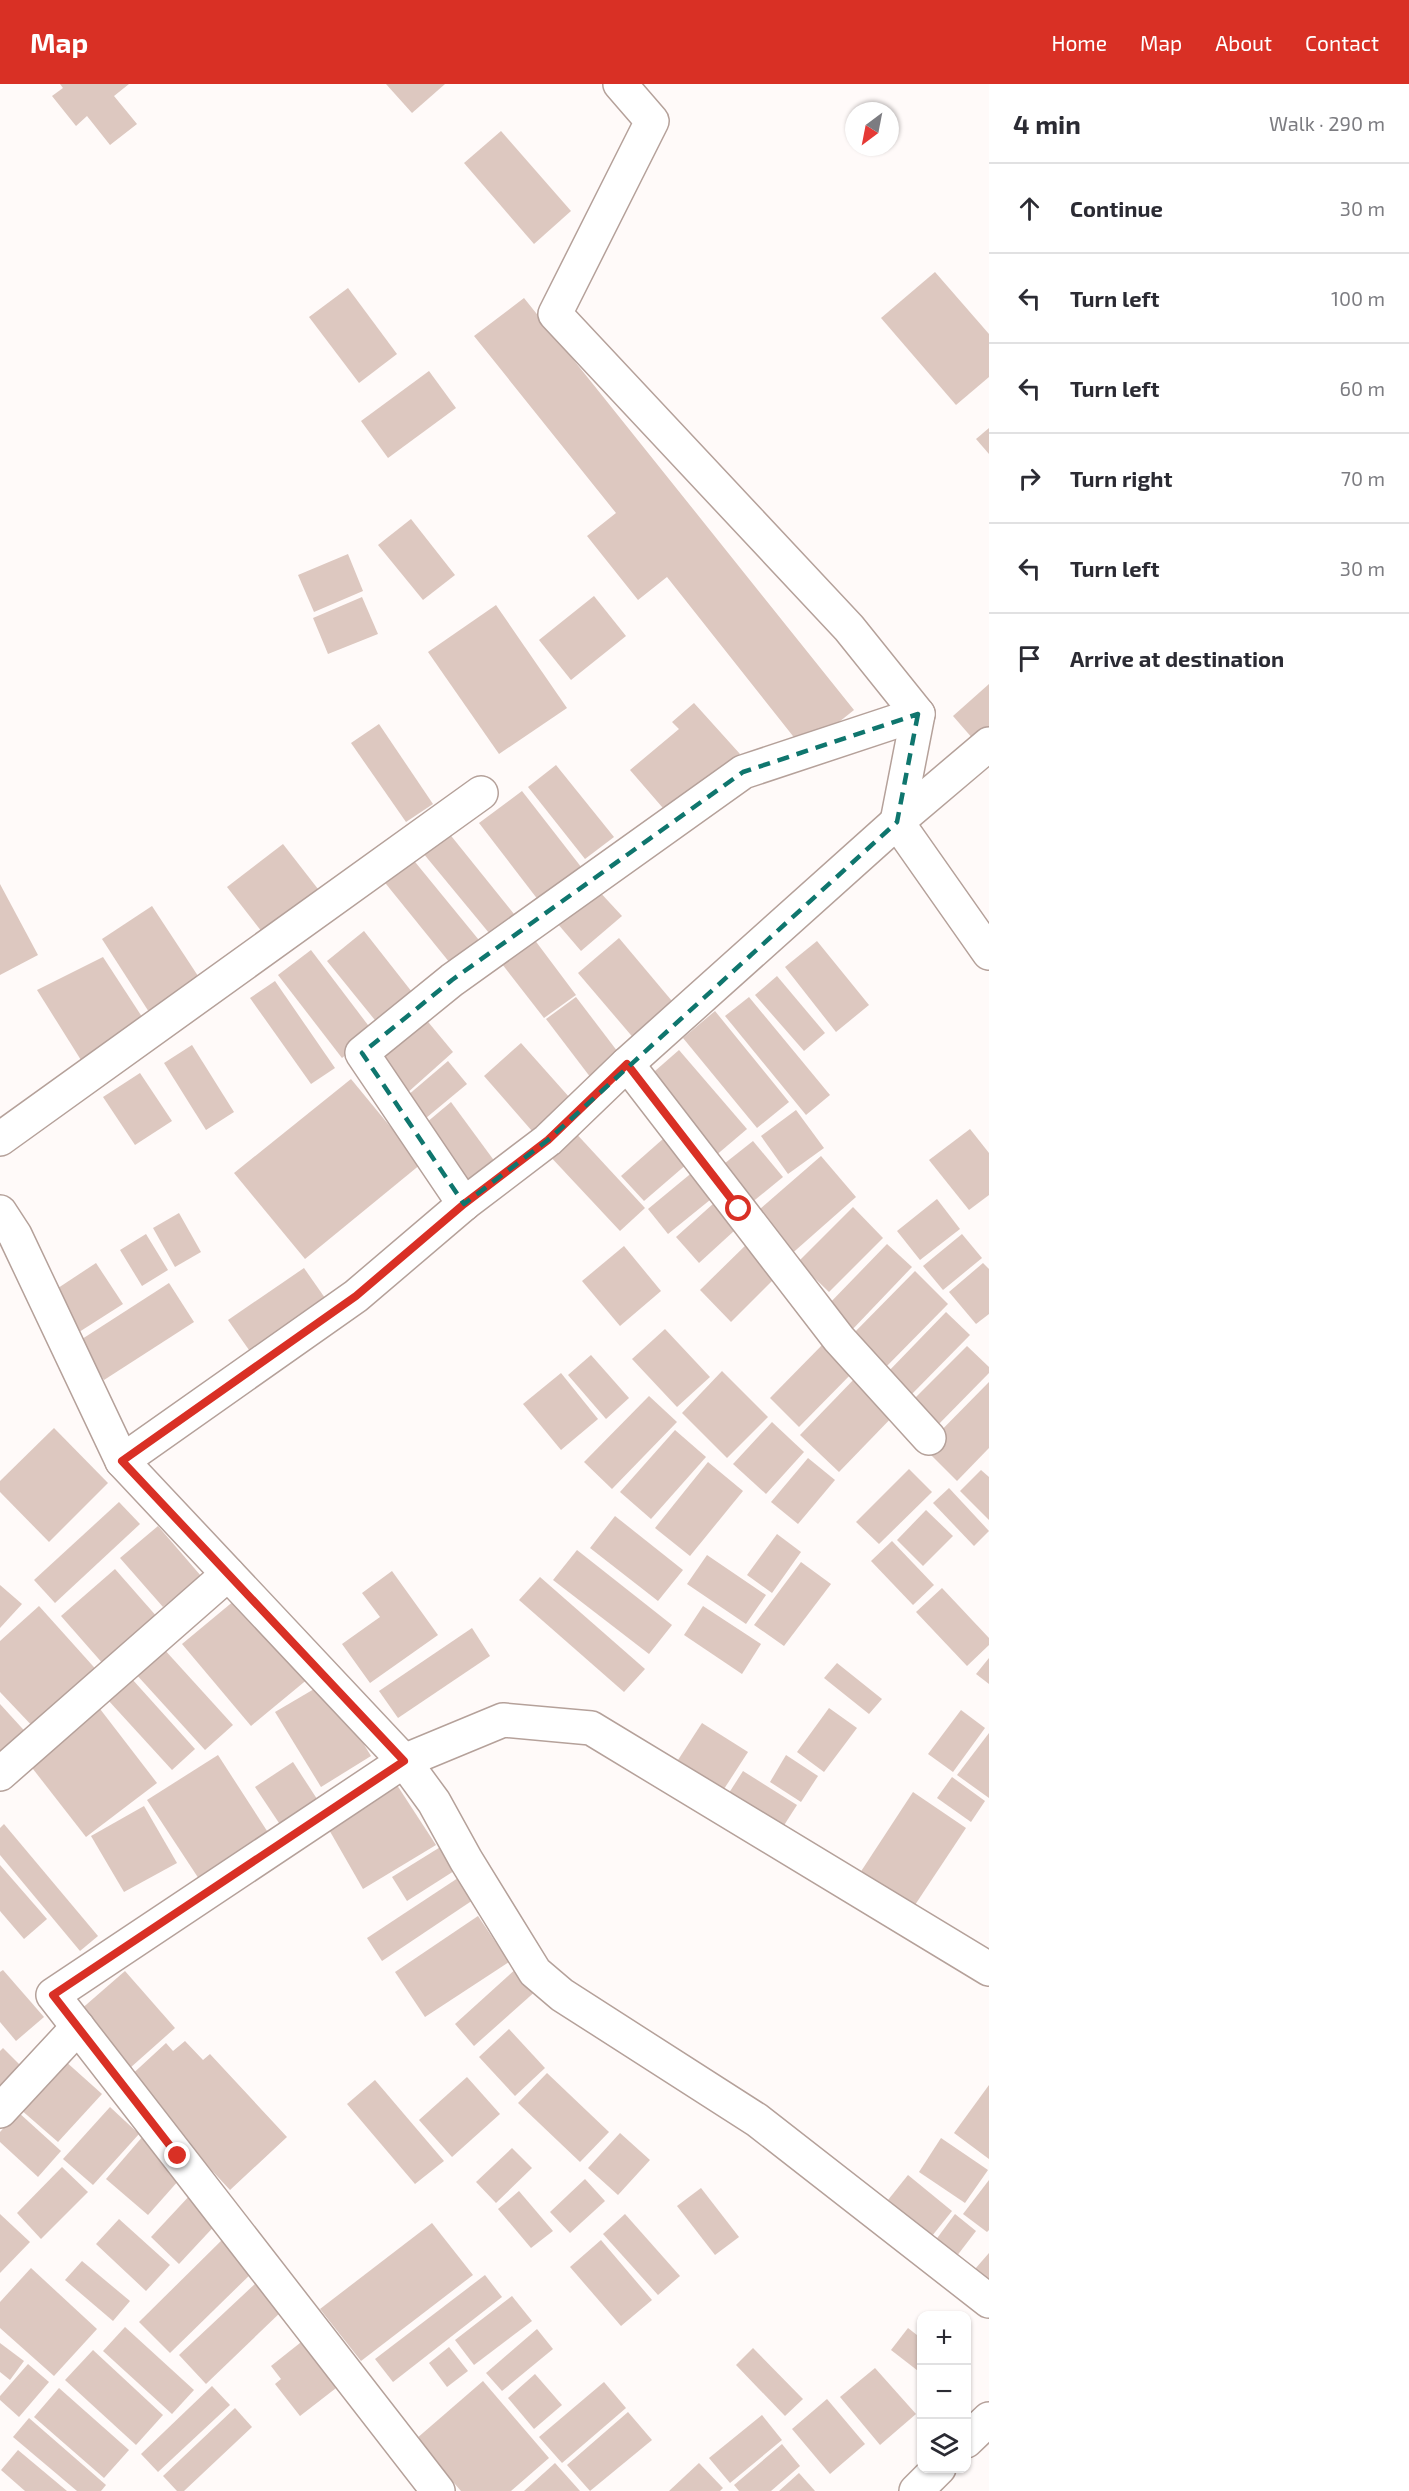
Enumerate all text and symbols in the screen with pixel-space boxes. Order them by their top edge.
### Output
text: Map [30,25,88,59]
text: Home [1051,30,1107,55]
text: Map [1140,30,1182,55]
text: About [1215,30,1272,55]
text: Contact [1305,30,1379,55]
north arrow [845,102,899,156]
text: 4 min [1013,108,1081,139]
text: Walk · 290 m [1269,111,1385,135]
icon: ahead [1013,192,1046,225]
text: Continue [1070,195,1163,221]
text: 30 m [1340,196,1385,220]
icon: left [1013,282,1046,315]
text: Turn left [1070,285,1159,311]
text: 100 m [1331,286,1385,310]
icon: left [1013,372,1046,405]
text: Turn left [1070,375,1159,401]
text: 60 m [1340,376,1385,400]
icon: right [1013,462,1046,495]
text: Turn right [1070,465,1172,491]
text: 70 m [1341,466,1385,490]
icon: left [1013,552,1046,585]
text: Turn left [1070,555,1159,581]
text: 30 m [1340,556,1385,580]
icon: arrive [1013,642,1046,675]
text: Arrive at destination [1070,645,1284,671]
route start [725,1195,751,1221]
route end [164,2142,190,2168]
map controls [917,2311,971,2473]
button: + [917,2311,971,2365]
button: − [917,2365,971,2419]
button: layers [917,2419,971,2473]

